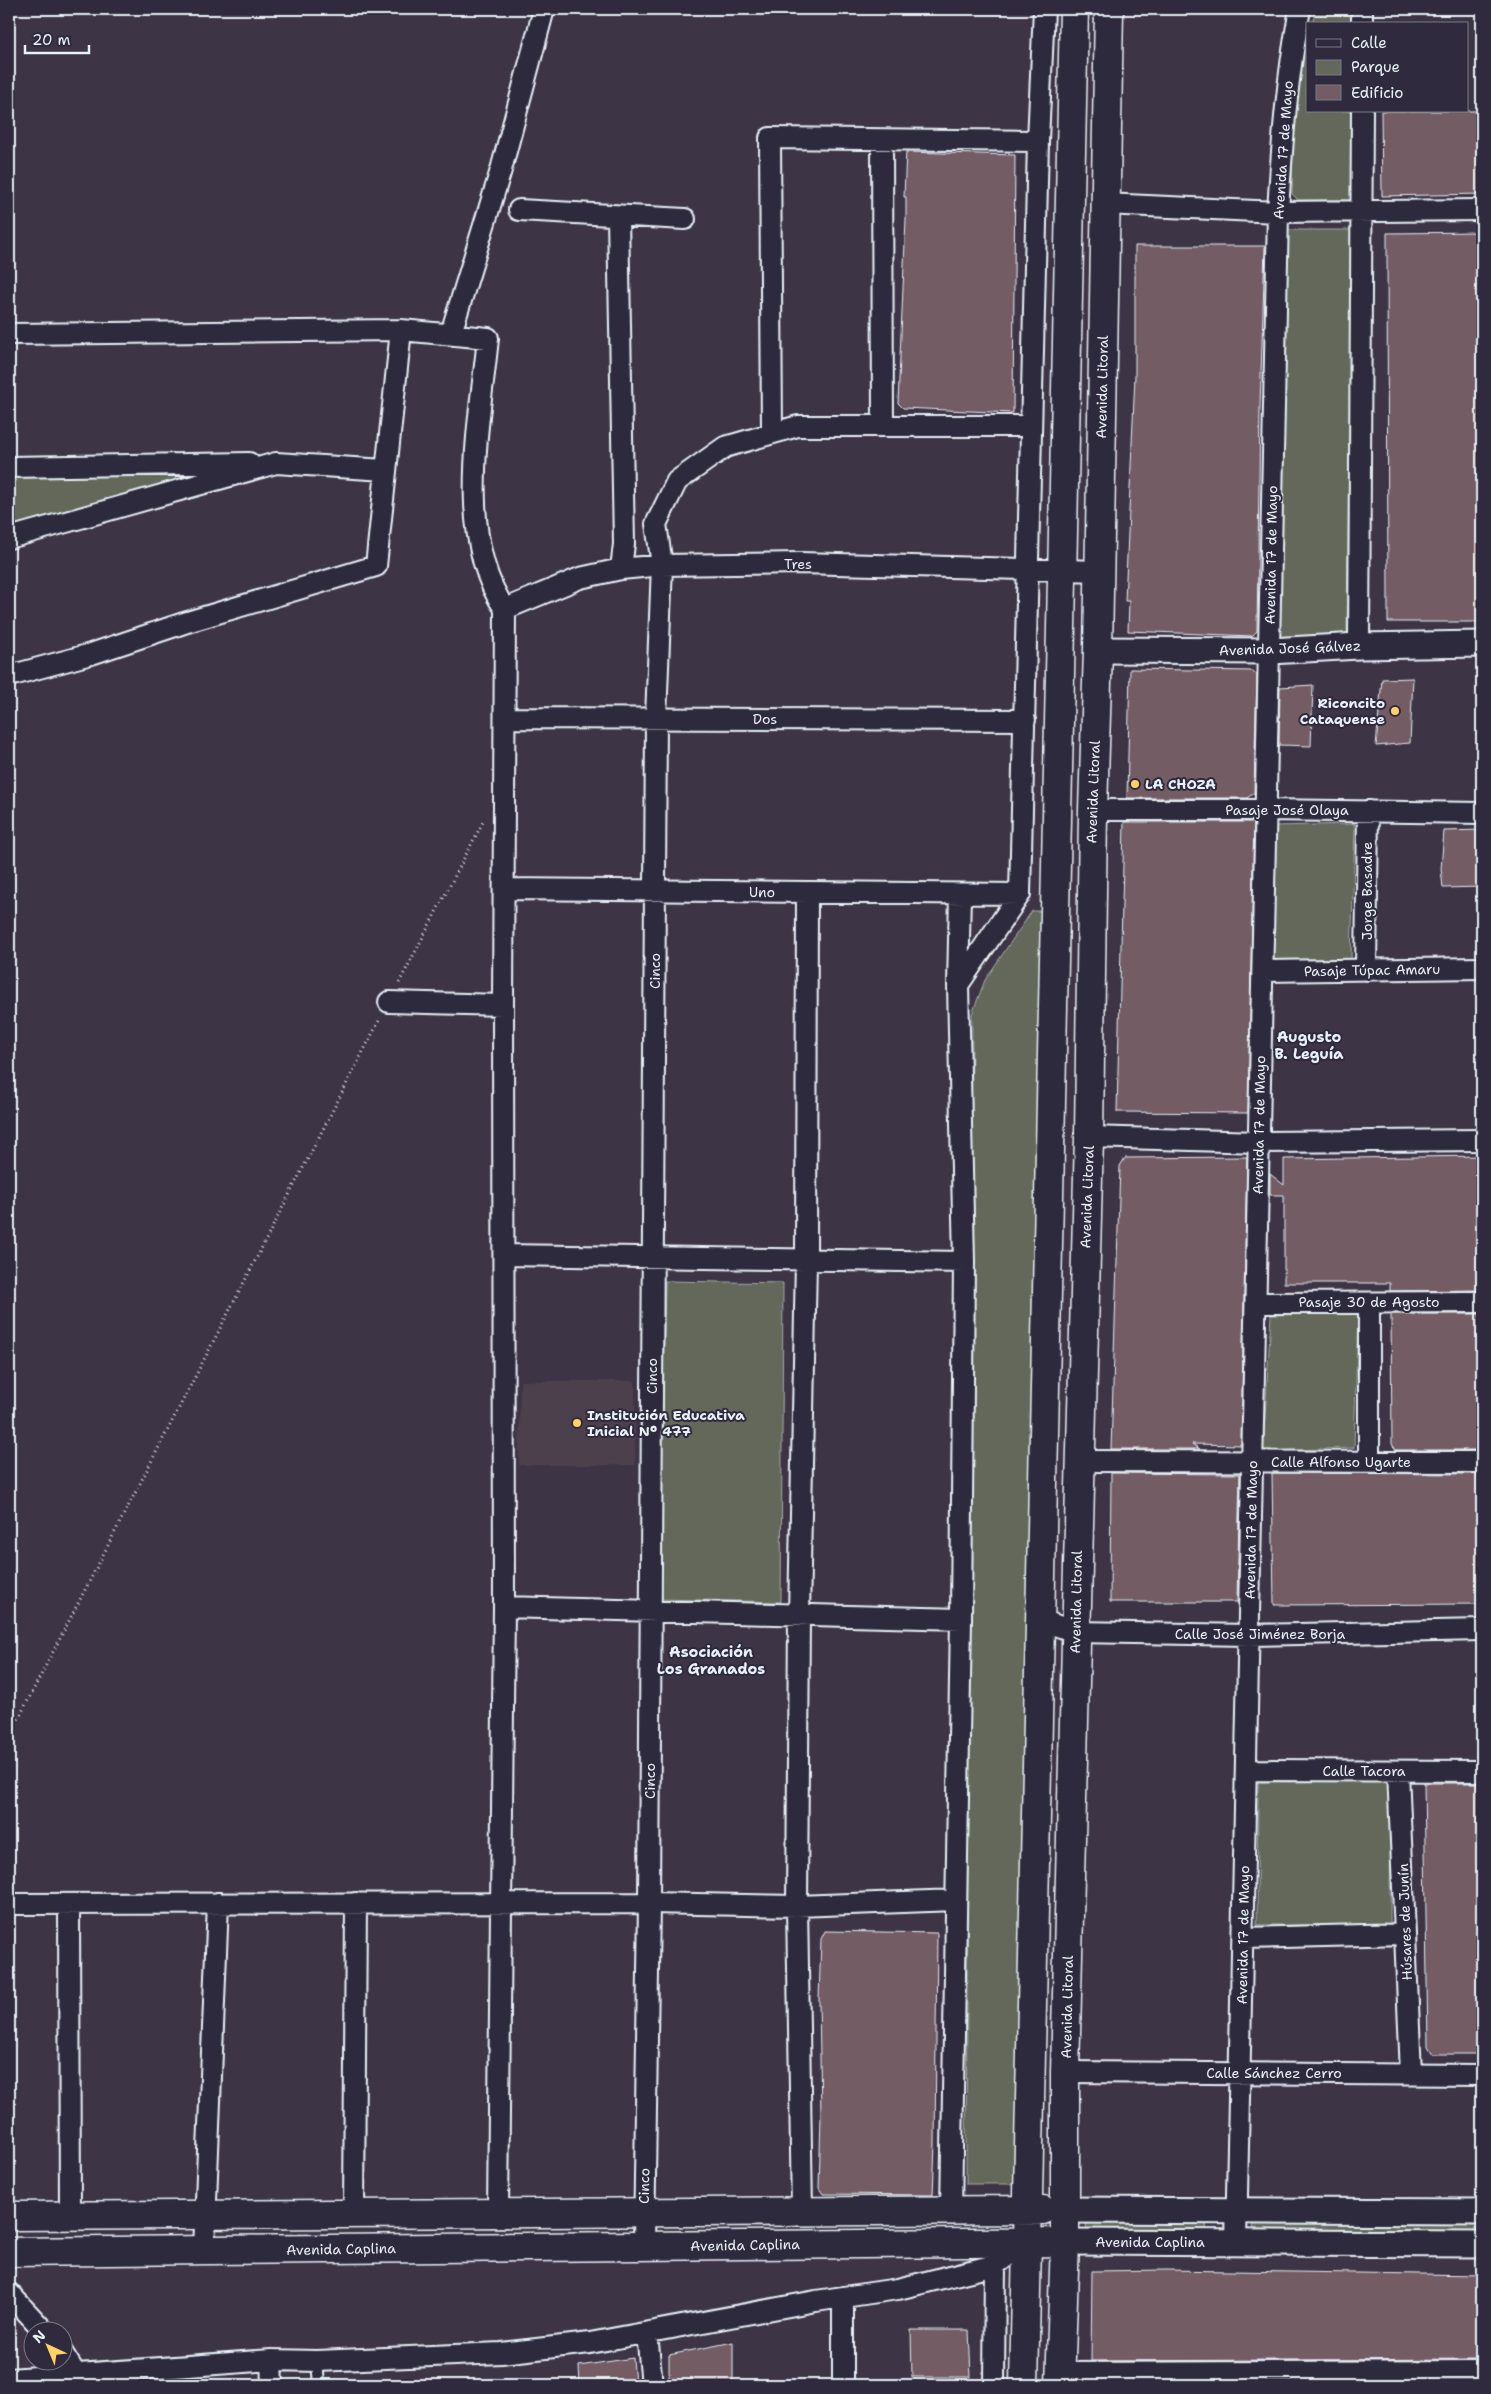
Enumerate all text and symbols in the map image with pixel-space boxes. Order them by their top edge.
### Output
scale bar [25,22,89,54]
legend [1306,22,1468,112]
text: 20 m [32,30,71,50]
text: Calle [1351,33,1387,53]
text: Parque [1351,57,1400,77]
street label: Avenida 17 de Mayo [1269,80,1297,220]
text: Edificio [1351,83,1403,103]
street label: Avenida Litoral [1092,334,1112,439]
street label: Avenida 17 de Mayo [1261,485,1281,625]
street label: Tres [784,555,812,573]
street label: Avenida José Gálvez [1219,637,1361,659]
place label: Riconcito Cataquense [1300,694,1385,728]
marker: Riconcito Cataquense [1389,705,1401,717]
street label: Dos [753,710,777,728]
street label: Avenida Litoral [1082,739,1104,844]
place label: LA CHOZA [1145,775,1216,793]
marker: LA CHOZA [1129,778,1141,790]
street label: Pasaje José Olaya [1225,801,1349,819]
street label: Jorge Basadre [1358,842,1376,940]
street label: Uno [749,883,775,901]
street label: Cinco [646,953,664,989]
street label: Pasaje Túpac Amaru [1304,960,1440,980]
district label: Augusto B. Leguía [1274,1027,1344,1064]
street label: Avenida 17 de Mayo [1249,1055,1269,1195]
street label: Avenida Litoral [1076,1144,1098,1249]
street label: Pasaje 30 de Agosto [1298,1293,1440,1311]
street label: Cinco [643,1358,661,1394]
place label: Institución Educativa Inicial Nº 477 [587,1406,745,1440]
marker: Institución Educativa Inicial Nº 477 [571,1417,583,1429]
street label: Calle Alfonso Ugarte [1271,1453,1411,1471]
street label: Avenida 17 de Mayo [1241,1460,1261,1600]
street label: Avenida Litoral [1066,1549,1086,1654]
street label: Calle José Jiménez Borja [1175,1625,1346,1643]
district label: Asociación Los Granados [657,1642,765,1679]
street label: Calle Tacora [1322,1762,1406,1780]
street label: Cinco [641,1763,659,1799]
street label: Húsares de Junín [1394,1863,1416,1981]
street label: Avenida 17 de Mayo [1233,1865,1253,2005]
street label: Avenida Litoral [1057,1954,1077,2059]
street label: Calle Sánchez Cerro [1206,2064,1342,2082]
street label: Cinco [635,2168,653,2204]
street label: Avenida Caplina [1095,2233,1205,2251]
street label: Avenida Caplina [690,2235,800,2255]
street label: Avenida Caplina [286,2239,396,2259]
north arrow [22,2322,72,2372]
text: N [29,2326,49,2347]

